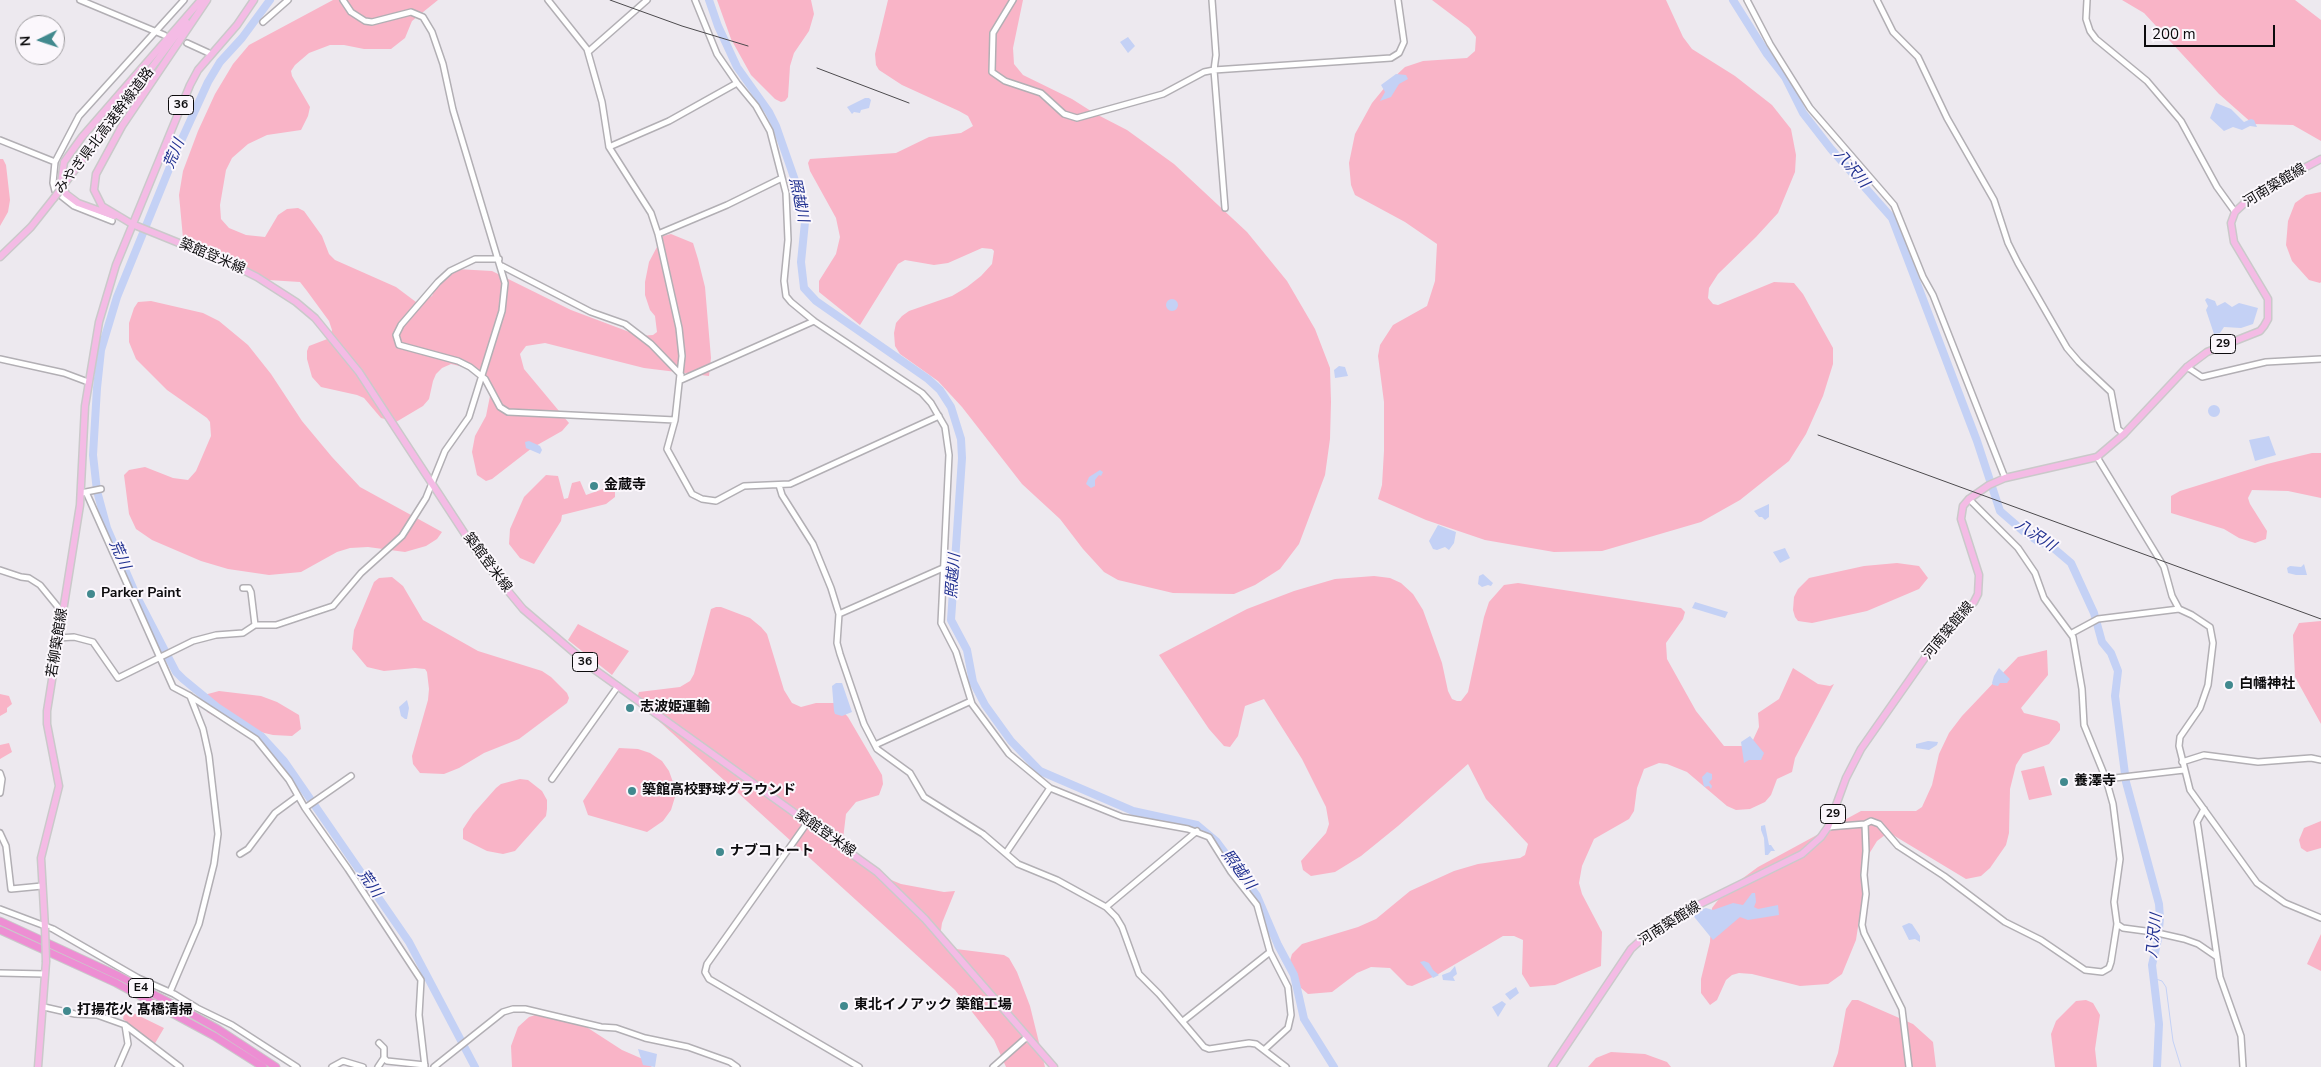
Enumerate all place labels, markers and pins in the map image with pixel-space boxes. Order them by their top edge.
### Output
place label: 金蔵寺 [604,478,646,494]
marker: 金蔵寺 [588,480,600,492]
place label: Parker Paint [101,586,181,602]
marker: Parker Paint [85,588,97,600]
place label: 白幡神社 [2239,677,2295,693]
marker: 白幡神社 [2223,679,2235,691]
place label: 志波姫運輸 [640,700,710,716]
marker: 志波姫運輸 [624,702,636,714]
place label: 養澤寺 [2074,774,2116,790]
marker: 養澤寺 [2058,776,2070,788]
place label: 築館高校野球グラウンド [642,783,796,799]
marker: 築館高校野球グラウンド [626,785,638,797]
place label: ナブコトート [730,844,814,860]
marker: ナブコトート [714,846,726,858]
place label: 東北イノアック 築館工場 [854,998,1012,1014]
marker: 東北イノアック 築館工場 [838,1000,850,1012]
place label: 打揚花火 髙橋清掃 [77,1003,193,1019]
marker: 打揚花火 髙橋清掃 [61,1005,73,1017]

